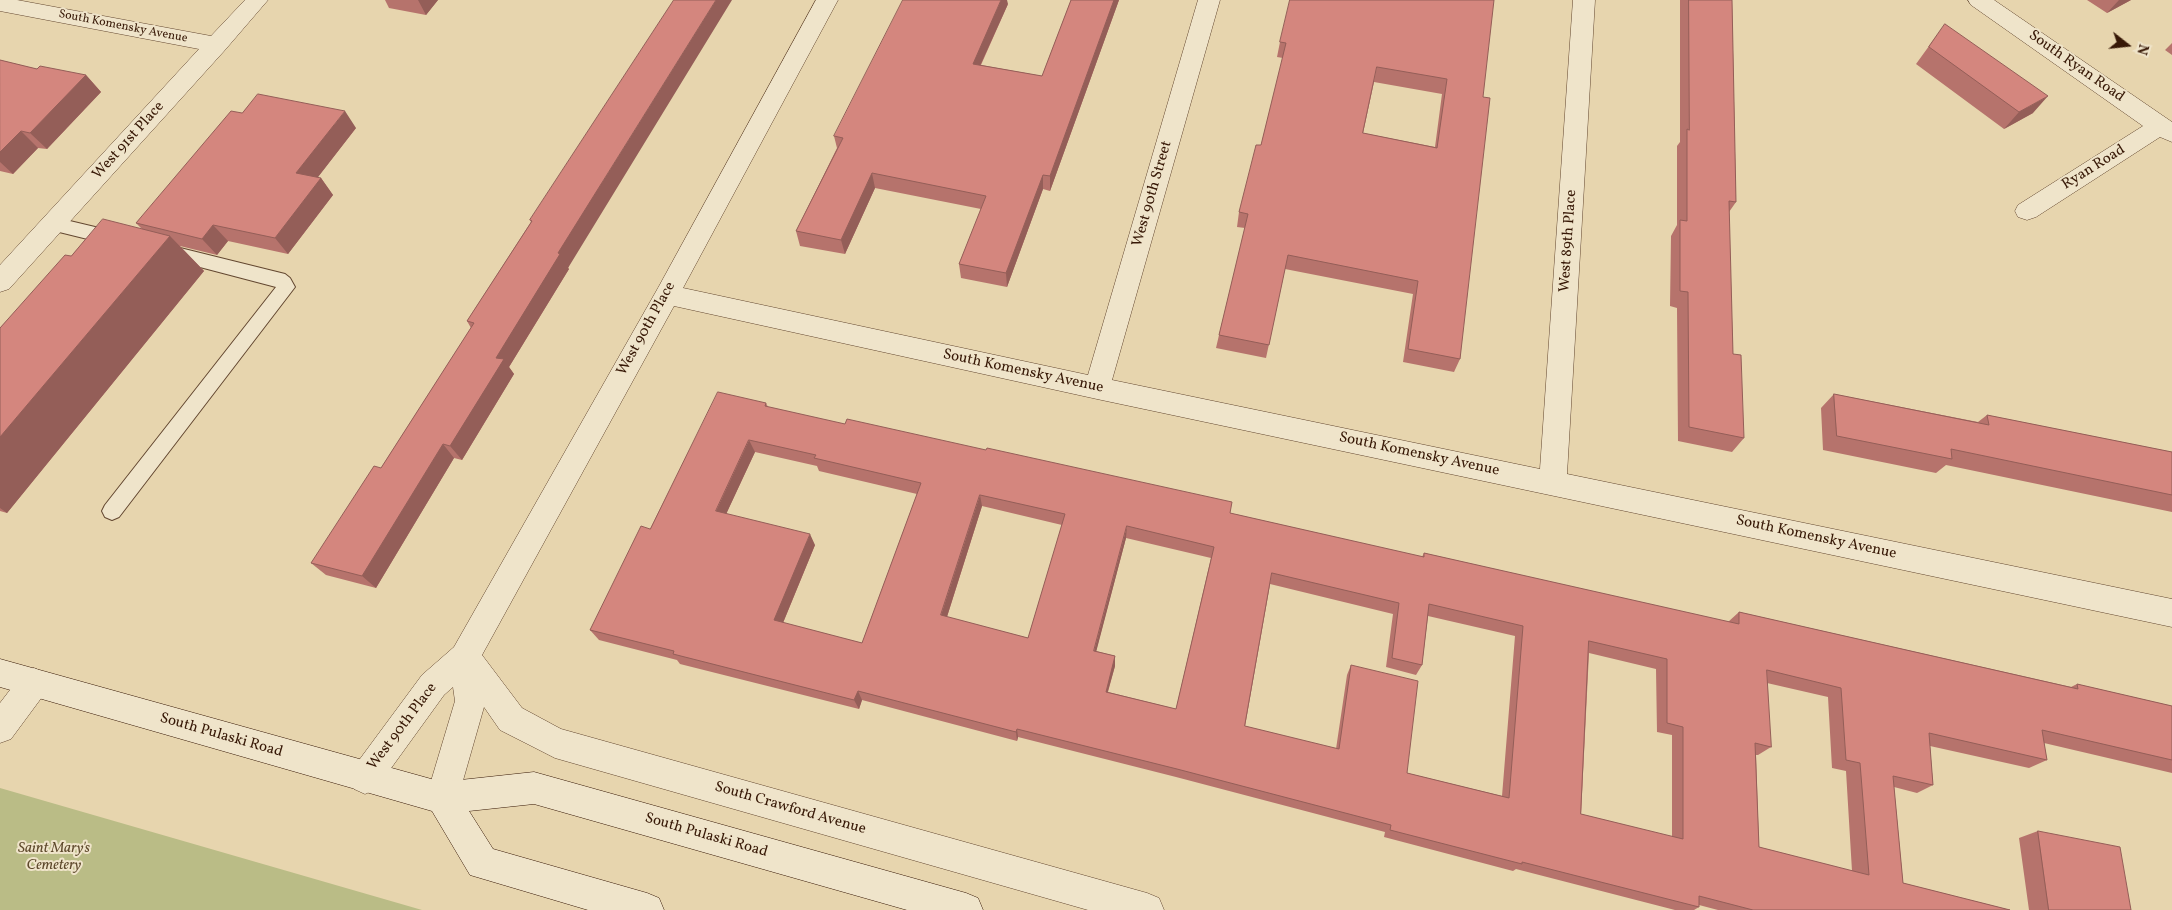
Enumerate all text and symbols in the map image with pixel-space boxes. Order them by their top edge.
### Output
street label: South Komensky Avenue [57,7,189,47]
north arrow [2102,20,2152,70]
street label: South Ryan Road [2025,27,2127,107]
text: N [2131,42,2152,57]
street label: West 91st Place [89,98,169,184]
street label: West 90th Street [1129,139,1177,249]
street label: Ryan Road [2059,142,2129,194]
street label: West 89th Place [1556,189,1582,293]
street label: West 90th Place [614,279,680,379]
street label: South Komensky Avenue [941,346,1105,398]
street label: South Komensky Avenue [1337,429,1501,481]
street label: South Komensky Avenue [1734,512,1898,564]
street label: West 90th Place [364,680,442,774]
street label: South Pulaski Road [157,710,285,762]
street label: South Crawford Avenue [712,779,868,839]
street label: South Pulaski Road [642,810,770,862]
park label: Saint Mary's Cemetery [18,840,90,875]

